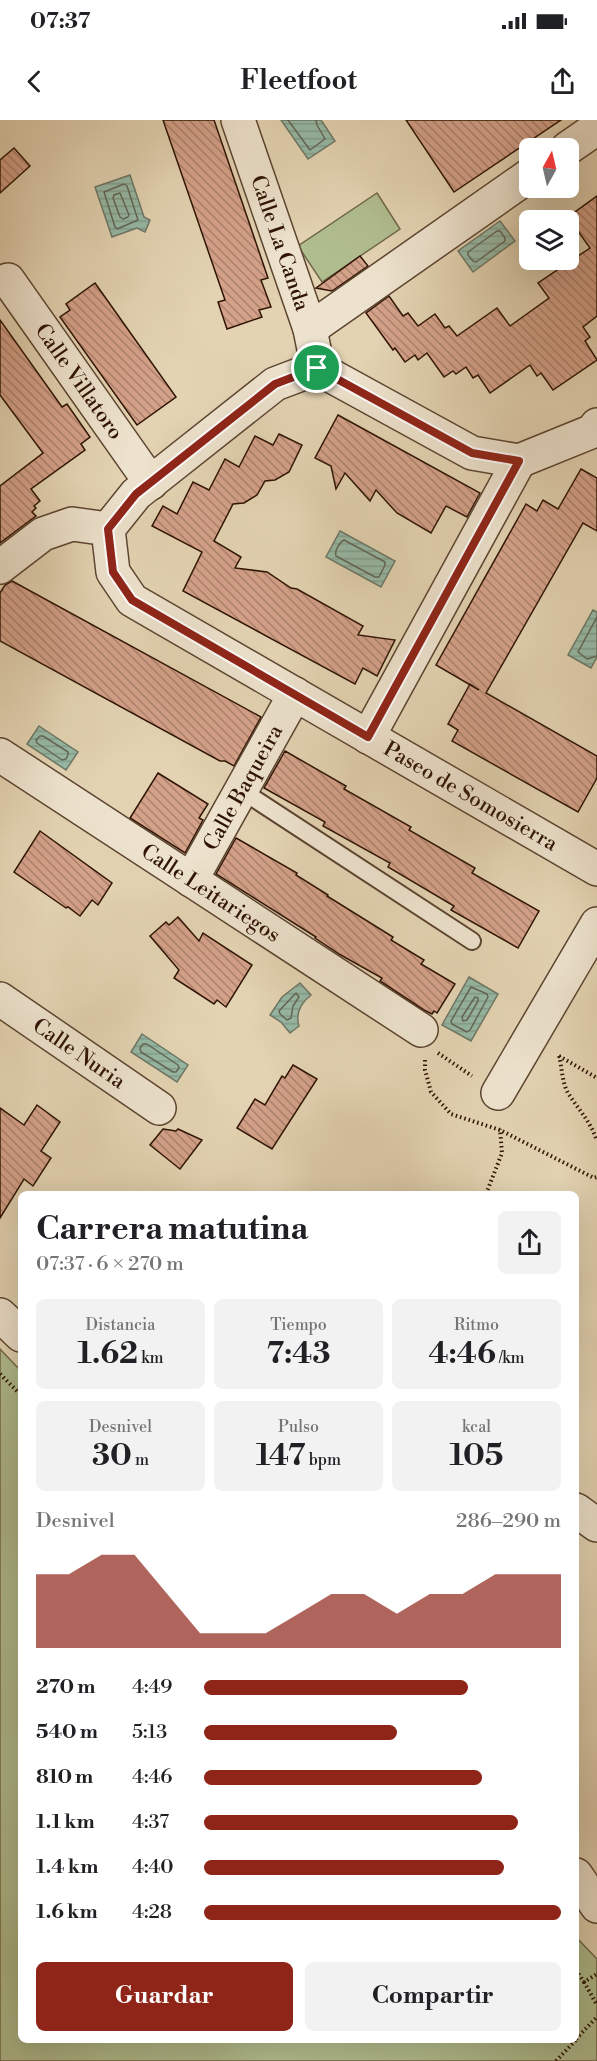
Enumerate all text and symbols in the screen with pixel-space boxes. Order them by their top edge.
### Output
text: 07:37 [30,8,90,35]
text: Fleetfoot [240,64,357,98]
icon: back [18,65,51,98]
icon: share [546,65,579,98]
north arrow [519,138,579,198]
map controls [519,138,579,270]
street label: Calle La Canda [244,172,315,315]
button: layers [519,210,579,270]
street label: Calle Villatoro [29,319,128,445]
pin [291,342,342,393]
icon: arrive [300,351,333,384]
street label: Calle Baqueira [198,720,289,855]
street label: Paseo de Somosierra [379,736,562,858]
street label: Calle Leitariegos [136,839,285,949]
street label: Calle Nuria [27,1013,130,1095]
text: Carrera matutina [36,1209,308,1250]
button: share [498,1211,561,1274]
text: 07:37 · 6 × 270 m [36,1252,184,1277]
text: Distancia [86,1315,155,1335]
text: Tiempo [270,1315,327,1335]
text: Ritmo [454,1315,499,1335]
text: 1.62 [77,1335,138,1373]
text: 7:43 [267,1335,330,1373]
text: 4:46 [428,1335,496,1373]
text: km [138,1348,164,1368]
text: /km [496,1348,525,1368]
text: Desnivel [89,1417,152,1437]
text: Pulso [278,1417,319,1437]
text: kcal [462,1417,491,1437]
text: 30 [92,1437,132,1475]
text: 147 [256,1437,305,1475]
text: 105 [450,1437,503,1475]
text: m [132,1450,149,1470]
text: bpm [305,1450,341,1470]
text: Desnivel [36,1509,115,1534]
text: 286–290 m [456,1509,561,1534]
text: 270 m [36,1675,95,1700]
text: 4:49 [132,1675,172,1700]
text: 540 m [36,1720,98,1745]
text: 5:13 [132,1720,167,1745]
text: 810 m [36,1765,93,1790]
text: 4:46 [132,1765,172,1790]
text: 1.1 km [36,1810,95,1835]
text: 4:37 [132,1810,169,1835]
text: 1.4 km [36,1855,98,1880]
text: 4:40 [132,1855,174,1880]
text: 1.6 km [36,1900,98,1925]
text: 4:28 [132,1900,172,1925]
button: Guardar [36,1962,293,2031]
button: Compartir [305,1962,561,2031]

